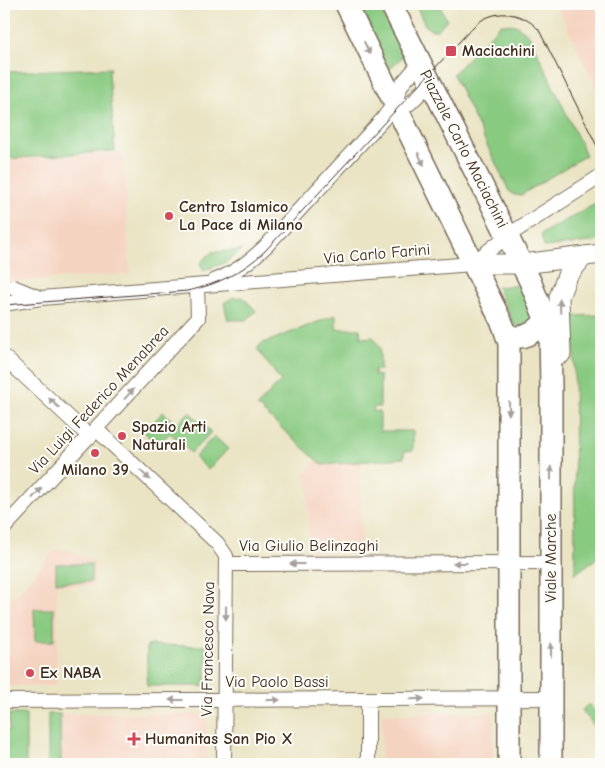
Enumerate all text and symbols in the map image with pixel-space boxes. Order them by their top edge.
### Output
one-way arrow [363,41,371,55]
place label: Maciachini [462,42,535,60]
marker: Maciachini [444,44,458,58]
street label: Piazzale Carlo Maciachini [416,67,512,231]
one-way arrow [417,151,425,166]
place label: Centro Islamico La Pace di Milano [179,198,303,234]
marker: Centro Islamico La Pace di Milano [163,210,175,222]
street label: Via Carlo Farini [323,240,431,268]
one-way arrow [555,298,563,314]
street label: Via Luigi Federico Menabrea [25,322,173,478]
one-way arrow [123,388,135,400]
one-way arrow [48,397,60,409]
one-way arrow [505,400,513,416]
place label: Spazio Arti Naturali [132,418,206,454]
marker: Spazio Arti Naturali [116,430,128,442]
marker: Milano 39 [89,447,101,459]
place label: Milano 39 [61,461,129,479]
one-way arrow [547,465,555,481]
one-way arrow [138,469,150,481]
one-way arrow [31,487,43,499]
street label: Viale Marche [542,513,560,603]
street label: Via Giulio Belinzaghi [239,537,379,555]
one-way arrow [289,560,305,568]
one-way arrow [452,560,468,568]
street label: Via Francesco Nava [198,581,218,717]
one-way arrow [222,605,230,621]
one-way arrow [547,641,555,657]
place label: Ex NABA [40,664,101,682]
marker: Ex NABA [24,667,36,679]
street label: Via Paolo Bassi [225,673,329,691]
one-way arrow [409,695,425,703]
one-way arrow [168,696,184,704]
one-way arrow [266,696,282,704]
place label: Humanitas San Pio X [145,730,293,748]
marker: Humanitas San Pio X [127,732,141,746]

